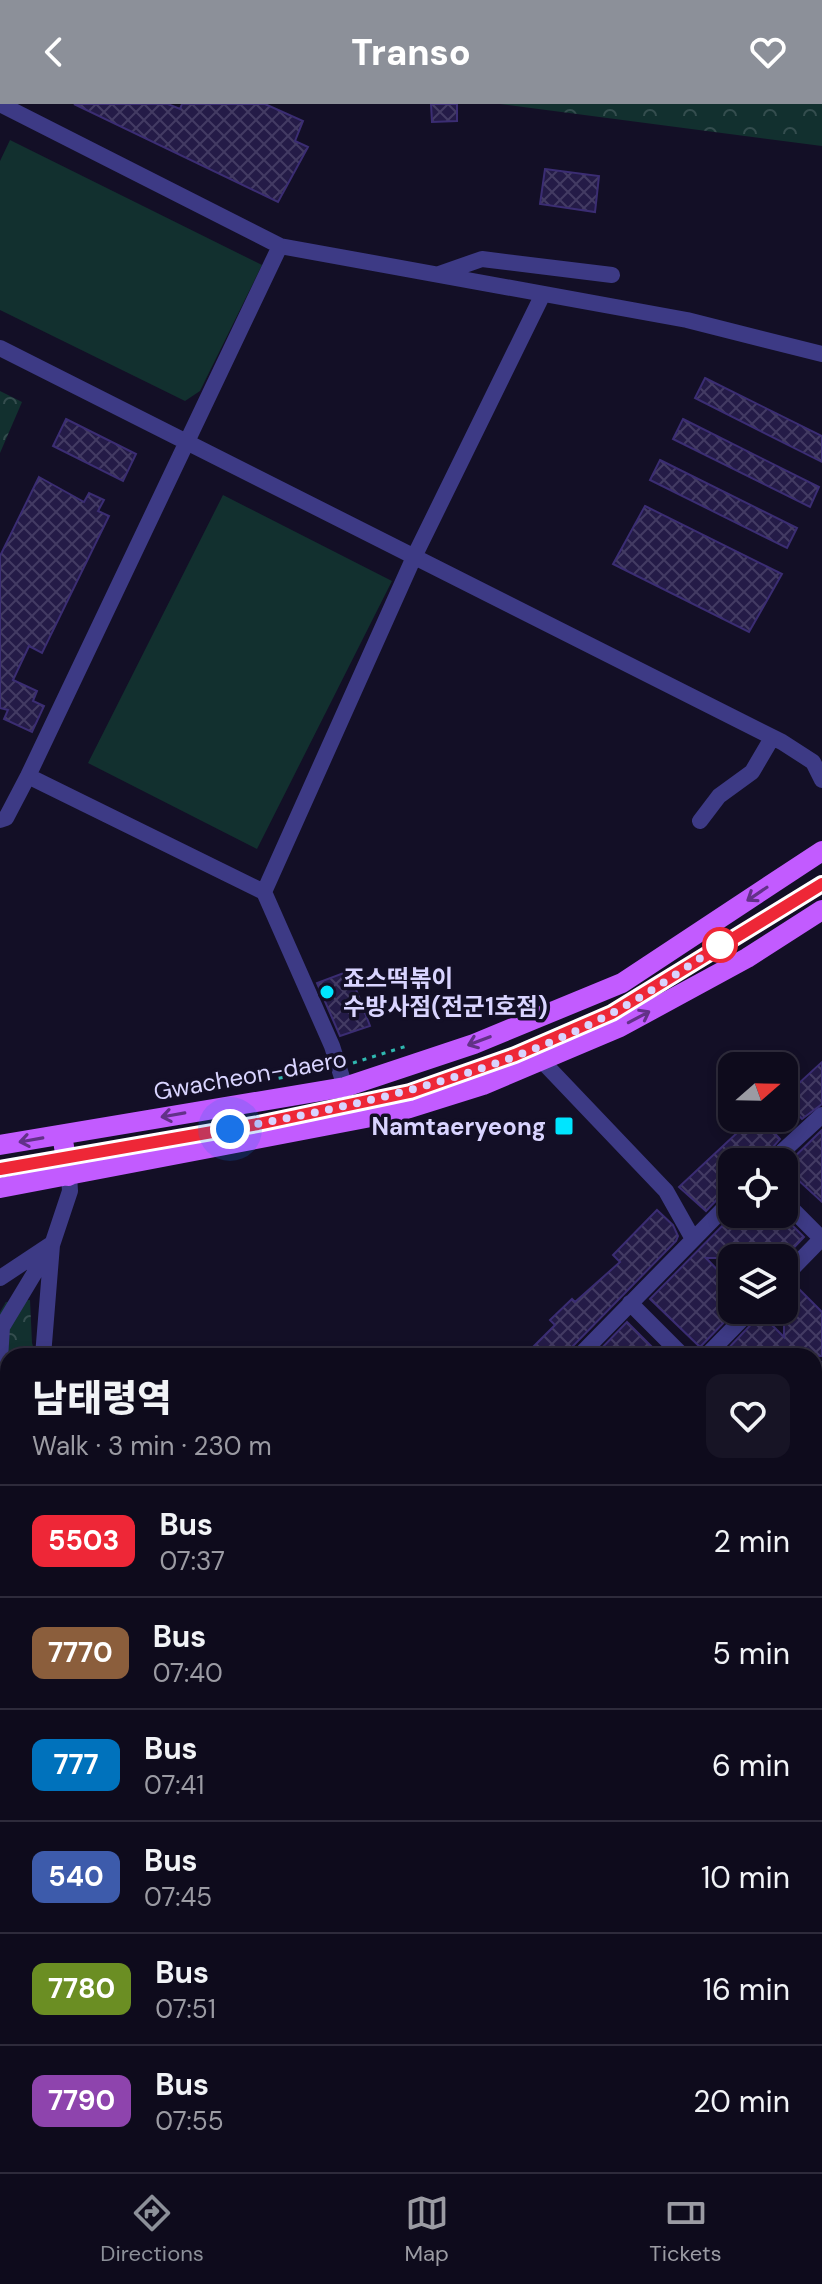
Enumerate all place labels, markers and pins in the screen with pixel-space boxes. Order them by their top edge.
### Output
unlabelled marker [703,928,737,962]
place label: 죠스떡볶이 수방사점(전군1호점) [343,963,548,1022]
marker: 죠스떡볶이 수방사점(전군1호점) [318,983,336,1001]
place label: Namtaeryeong [371,1111,546,1142]
marker: Namtaeryeong [553,1115,575,1137]

